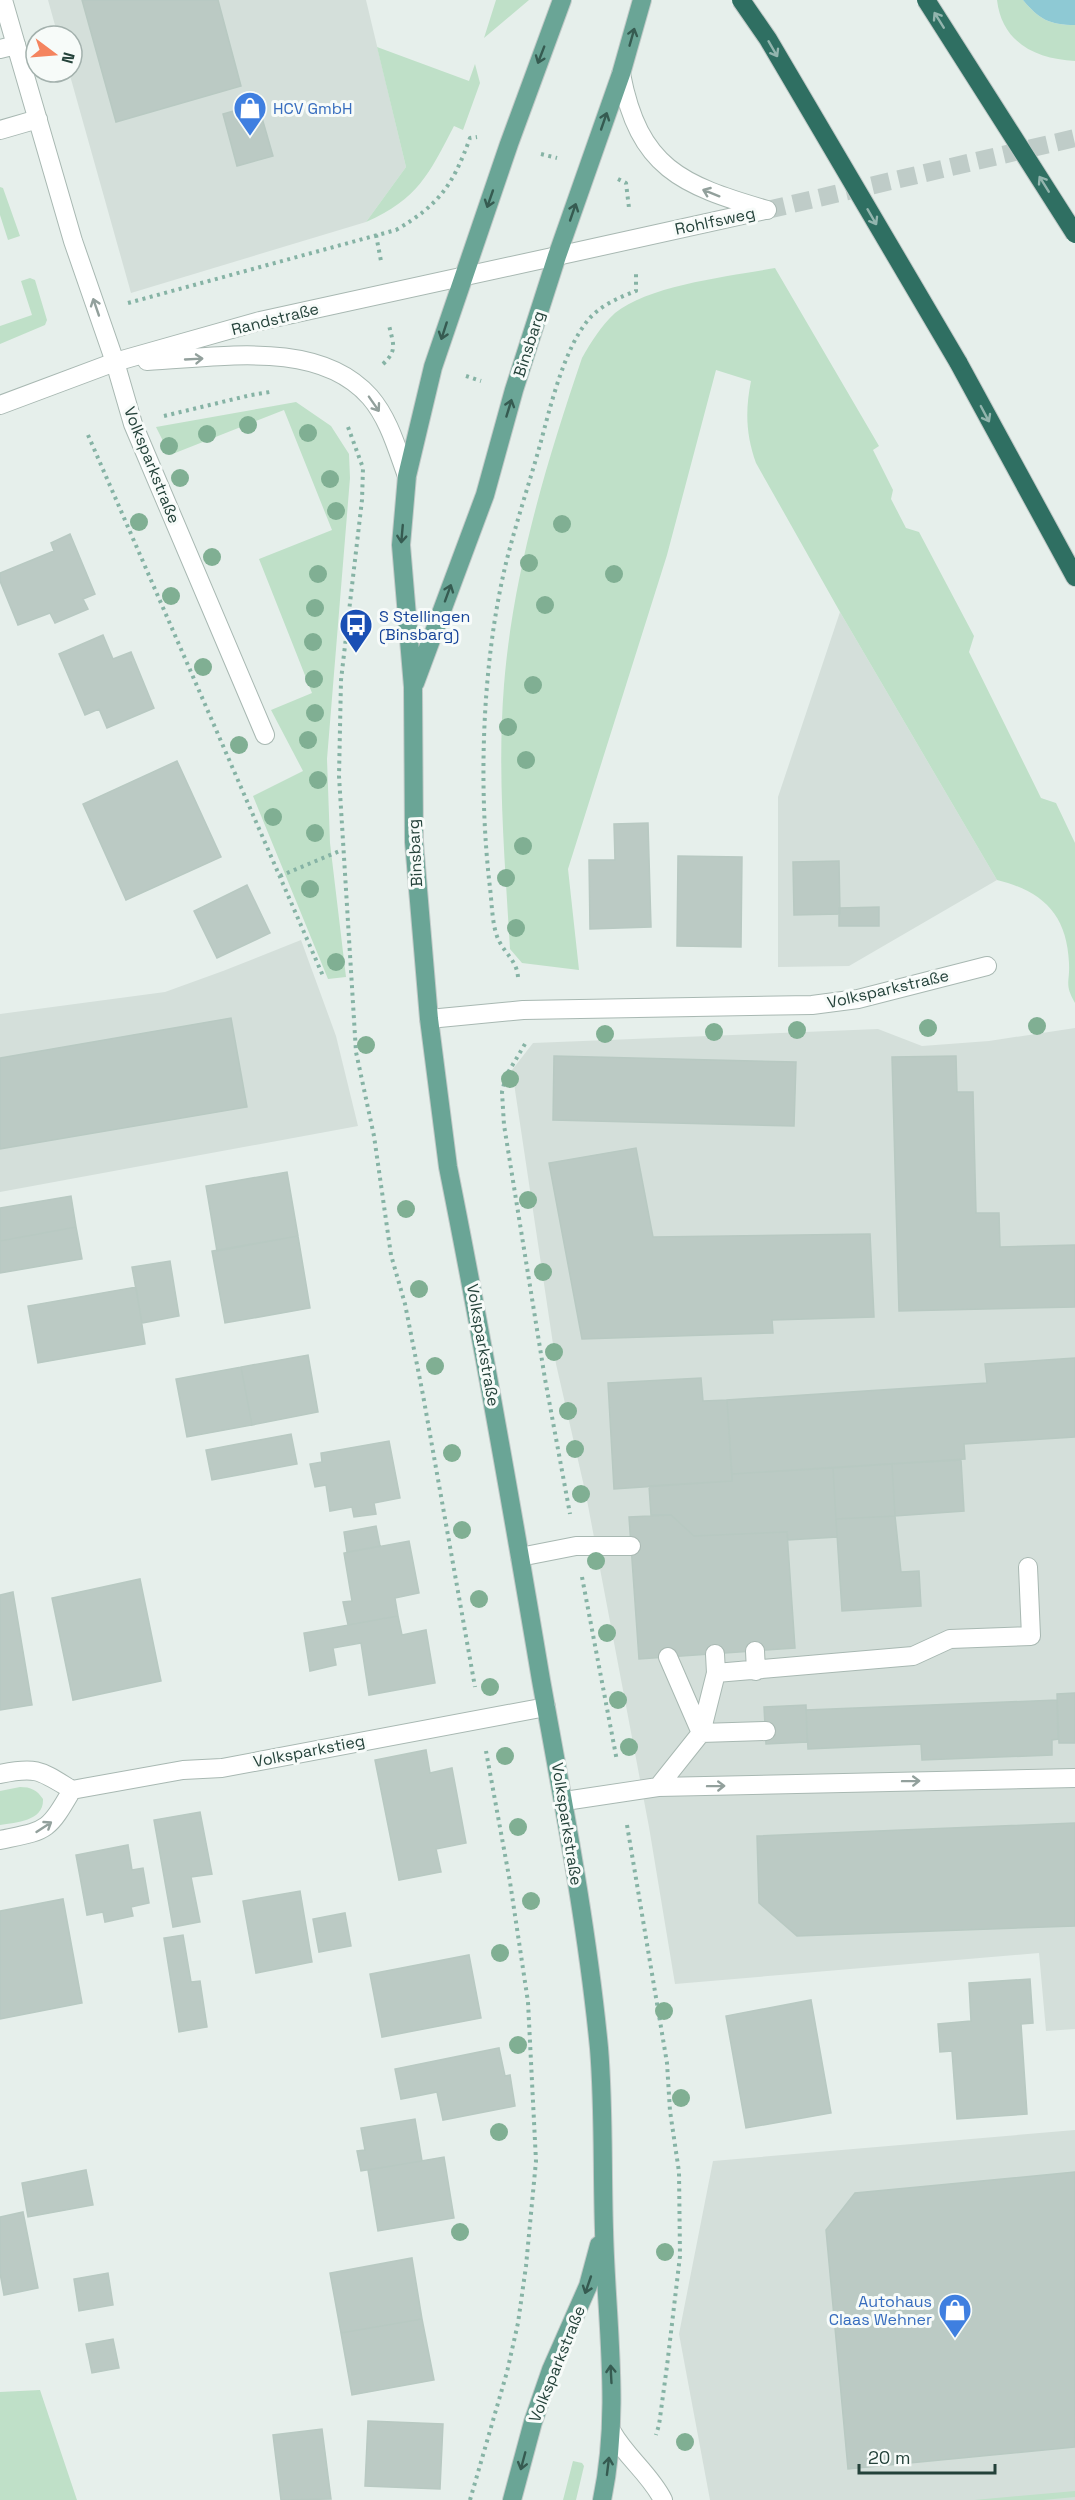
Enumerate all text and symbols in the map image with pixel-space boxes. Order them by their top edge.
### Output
one-way arrow [933,12,945,29]
north arrow [24,24,84,84]
one-way arrow [626,28,638,47]
one-way arrow [768,40,780,57]
one-way arrow [535,45,546,63]
text: N [56,50,80,66]
shop icon: HCV GmbH [232,90,268,137]
place label: HCV GmbH [273,98,353,119]
one-way arrow [600,112,611,131]
one-way arrow [1037,176,1050,193]
one-way arrow [702,187,721,198]
one-way arrow [483,189,494,208]
street label: Rohlfsweg [673,202,757,240]
one-way arrow [568,203,579,222]
one-way arrow [867,208,879,225]
one-way arrow [89,298,100,317]
street label: Randstraße [229,298,321,340]
street label: Binsbarg [508,308,550,380]
one-way arrow [438,321,449,340]
one-way arrow [184,353,204,364]
one-way arrow [368,395,380,411]
one-way arrow [504,399,515,418]
street label: Volksparkstraße [119,404,185,526]
one-way arrow [980,405,991,423]
one-way arrow [396,524,407,544]
one-way arrow [444,584,455,603]
place label: S Stellingen (Binsbarg) [379,606,470,645]
bus stop icon: S Stellingen (Binsbarg) [338,607,374,654]
street label: Binsbarg [403,818,427,888]
street label: Volksparkstraße [825,965,951,1013]
street label: Volksparkstraße [462,1282,504,1408]
street label: Volksparkstieg [251,1730,367,1772]
street label: Volksparkstraße [547,1761,587,1887]
one-way arrow [901,1776,921,1787]
one-way arrow [706,1780,726,1792]
one-way arrow [36,1821,52,1833]
one-way arrow [581,2275,592,2294]
place label: Autohaus Claas Wehner [829,2291,932,2330]
shop icon: Autohaus Claas Wehner [937,2292,973,2339]
street label: Volksparkstraße [524,2303,590,2425]
one-way arrow [606,2364,617,2384]
scale bar [859,2437,996,2475]
text: 20 m [868,2446,911,2469]
one-way arrow [516,2451,528,2470]
one-way arrow [603,2457,614,2477]

